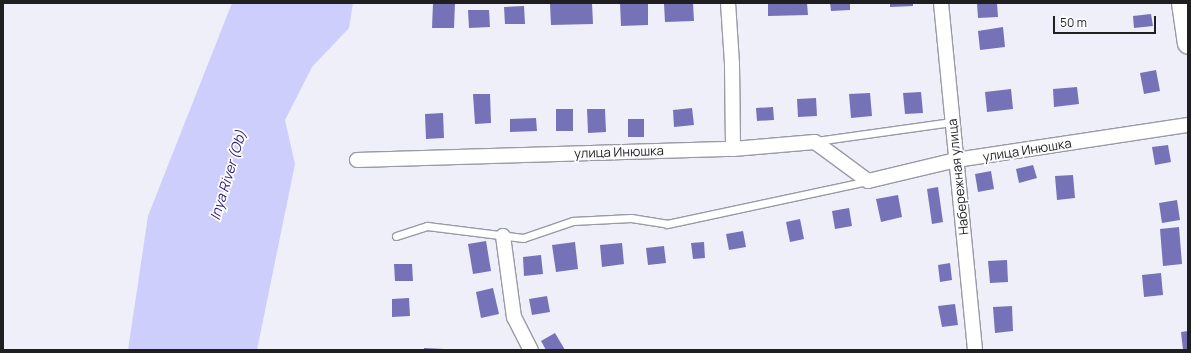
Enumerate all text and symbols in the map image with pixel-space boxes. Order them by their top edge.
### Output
scale bar [1055,8,1158,34]
text: 50 m [1060,14,1087,31]
street label: Набережная улица [944,118,972,236]
water label: Inya River (Ob) [206,128,250,222]
street label: улица Инюшка [981,135,1073,165]
street label: улица Инюшка [574,143,664,161]

